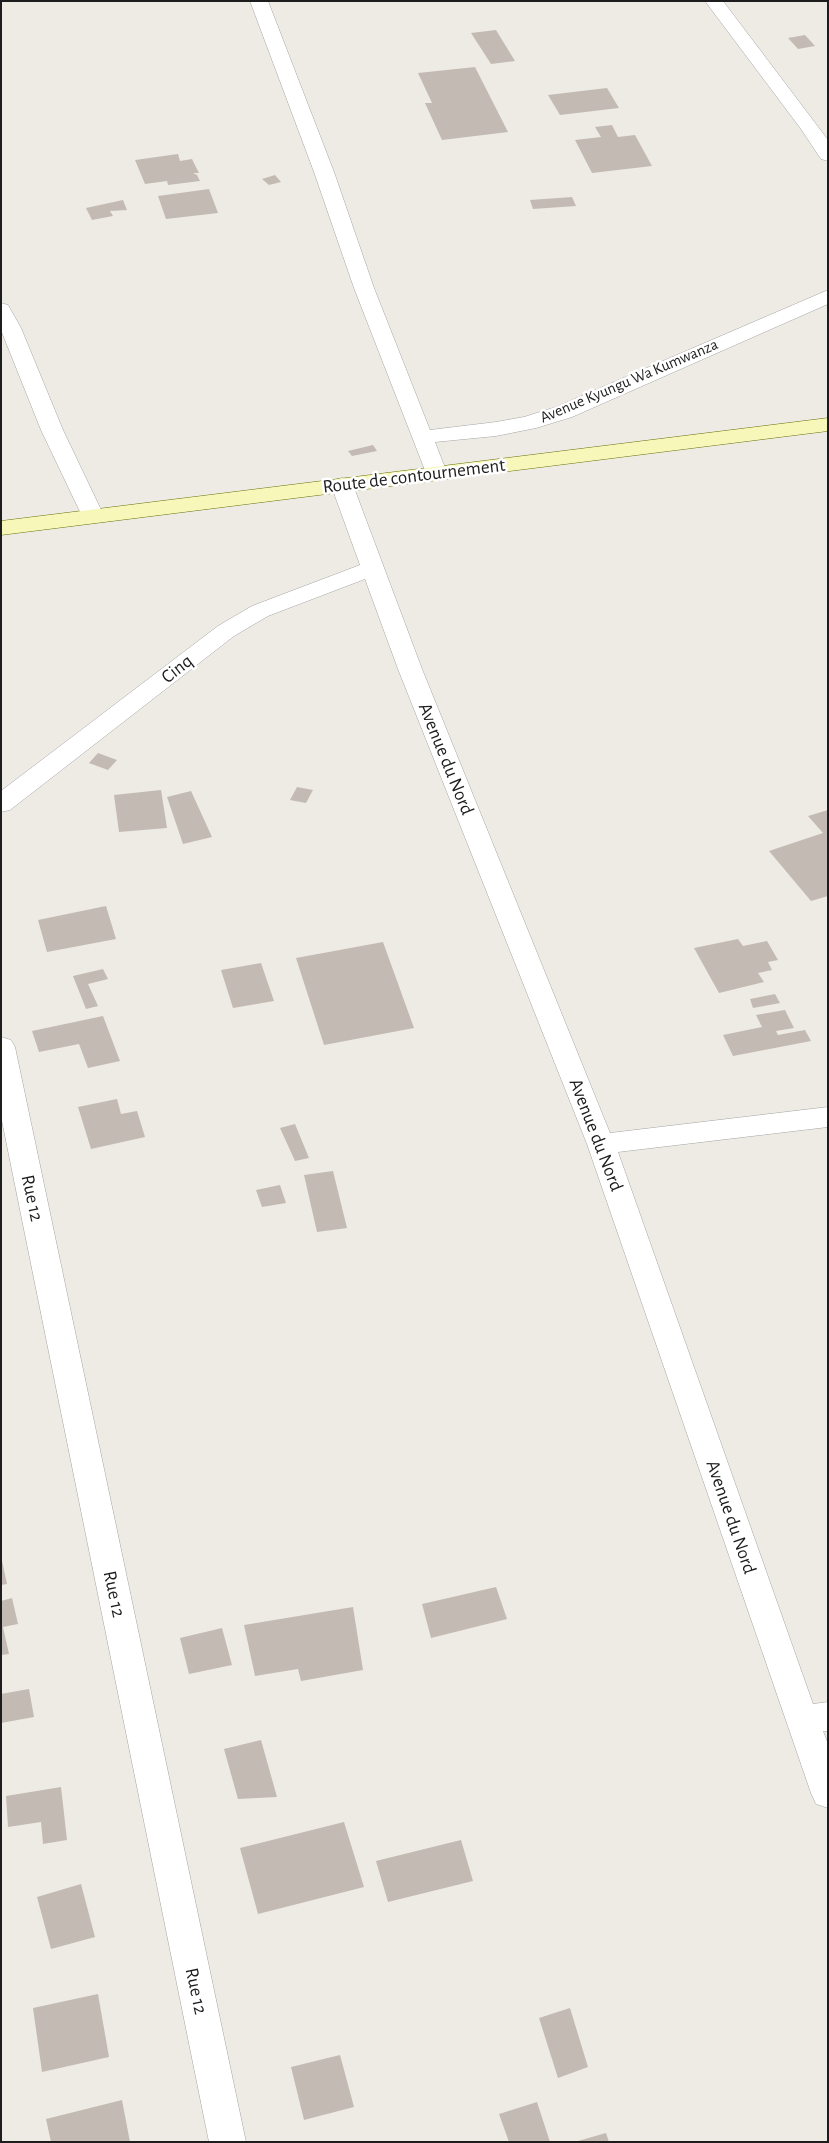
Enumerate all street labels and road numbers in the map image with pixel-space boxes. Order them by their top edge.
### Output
street label: Avenue Kyungu Wa Kumwanza [537,335,721,427]
street label: Route de contournement [321,453,507,499]
street label: Cinq [157,650,197,688]
street label: Avenue du Nord [413,700,479,818]
street label: Avenue du Nord [564,1075,628,1195]
street label: Rue 12 [16,1173,48,1223]
street label: Avenue du Nord [701,1457,761,1577]
street label: Rue 12 [98,1569,130,1619]
street label: Rue 12 [180,1966,212,2016]

